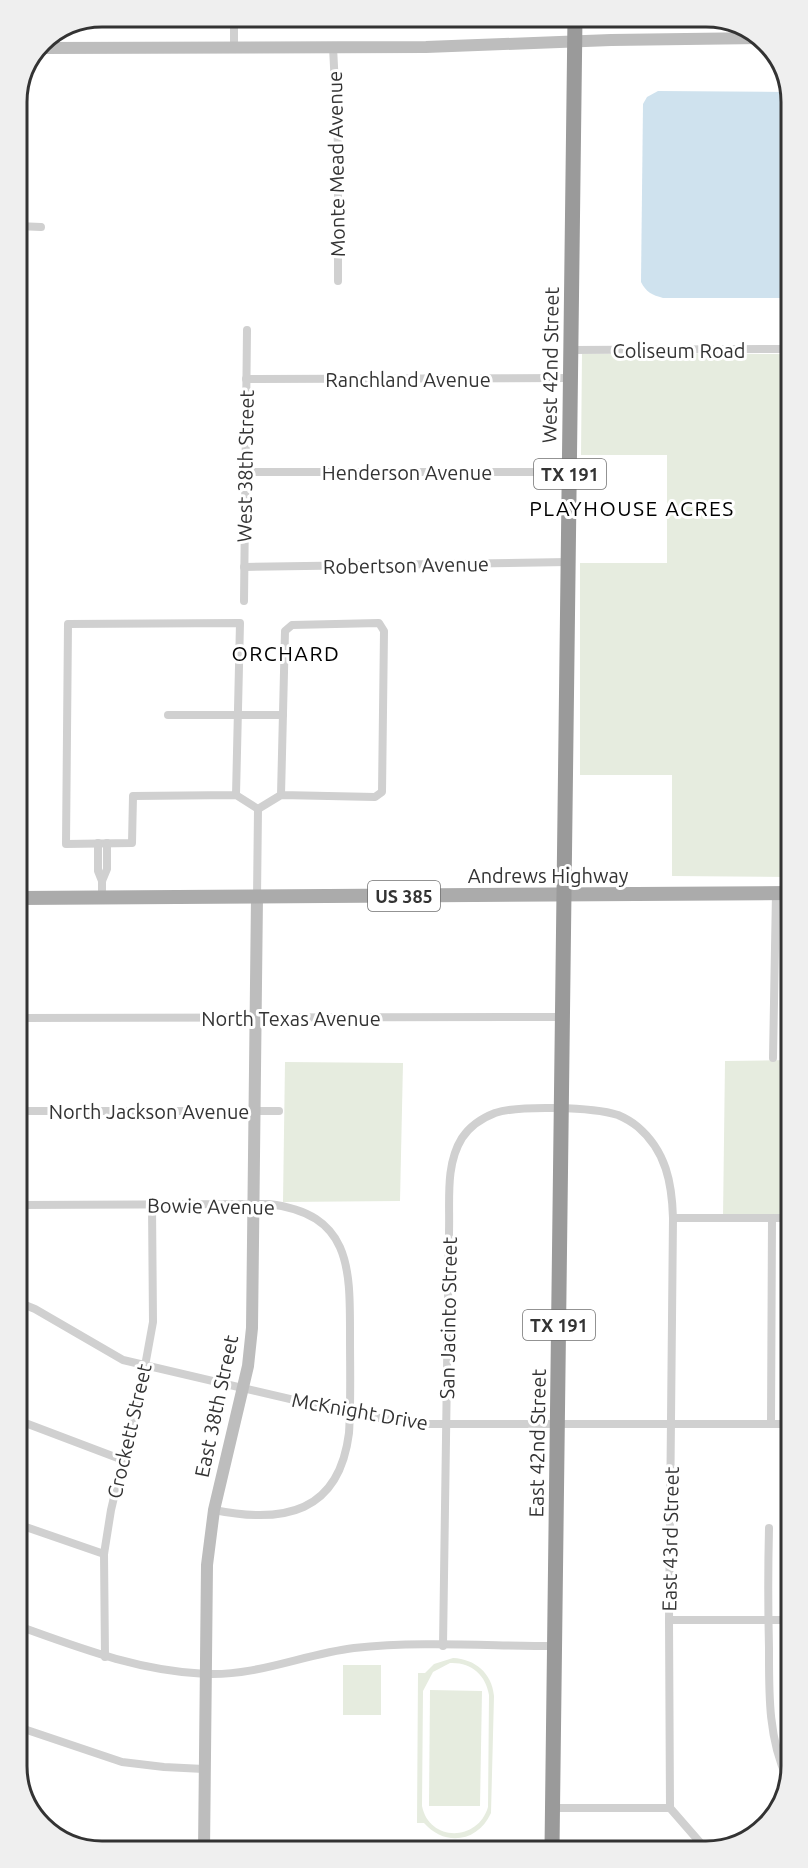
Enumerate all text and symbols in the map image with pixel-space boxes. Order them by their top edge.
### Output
street label: Monte Mead Avenue [323,71,349,257]
street label: West 42nd Street [537,286,563,443]
street label: Coliseum Road [612,339,746,362]
street label: Ranchland Avenue [325,368,491,391]
street label: West 38th Street [232,389,258,543]
road number: TX 191 [534,459,606,489]
street label: Henderson Avenue [322,461,492,484]
district label: PLAYHOUSE ACRES [529,496,735,520]
street label: Robertson Avenue [323,552,489,578]
district label: ORCHARD [232,641,340,665]
street label: Andrews Highway [468,864,629,887]
road number: US 385 [368,881,440,911]
street label: North Texas Avenue [201,1007,381,1030]
street label: North Jackson Avenue [49,1100,249,1123]
street label: Bowie Avenue [147,1193,275,1219]
street label: San Jacinto Street [435,1236,461,1399]
road number: TX 191 [523,1310,595,1340]
street label: East 38th Street [190,1333,242,1479]
street label: Crockett Street [102,1361,156,1501]
street label: East 42nd Street [524,1368,550,1518]
street label: McKnight Drive [290,1388,430,1434]
street label: East 43rd Street [657,1466,683,1612]

